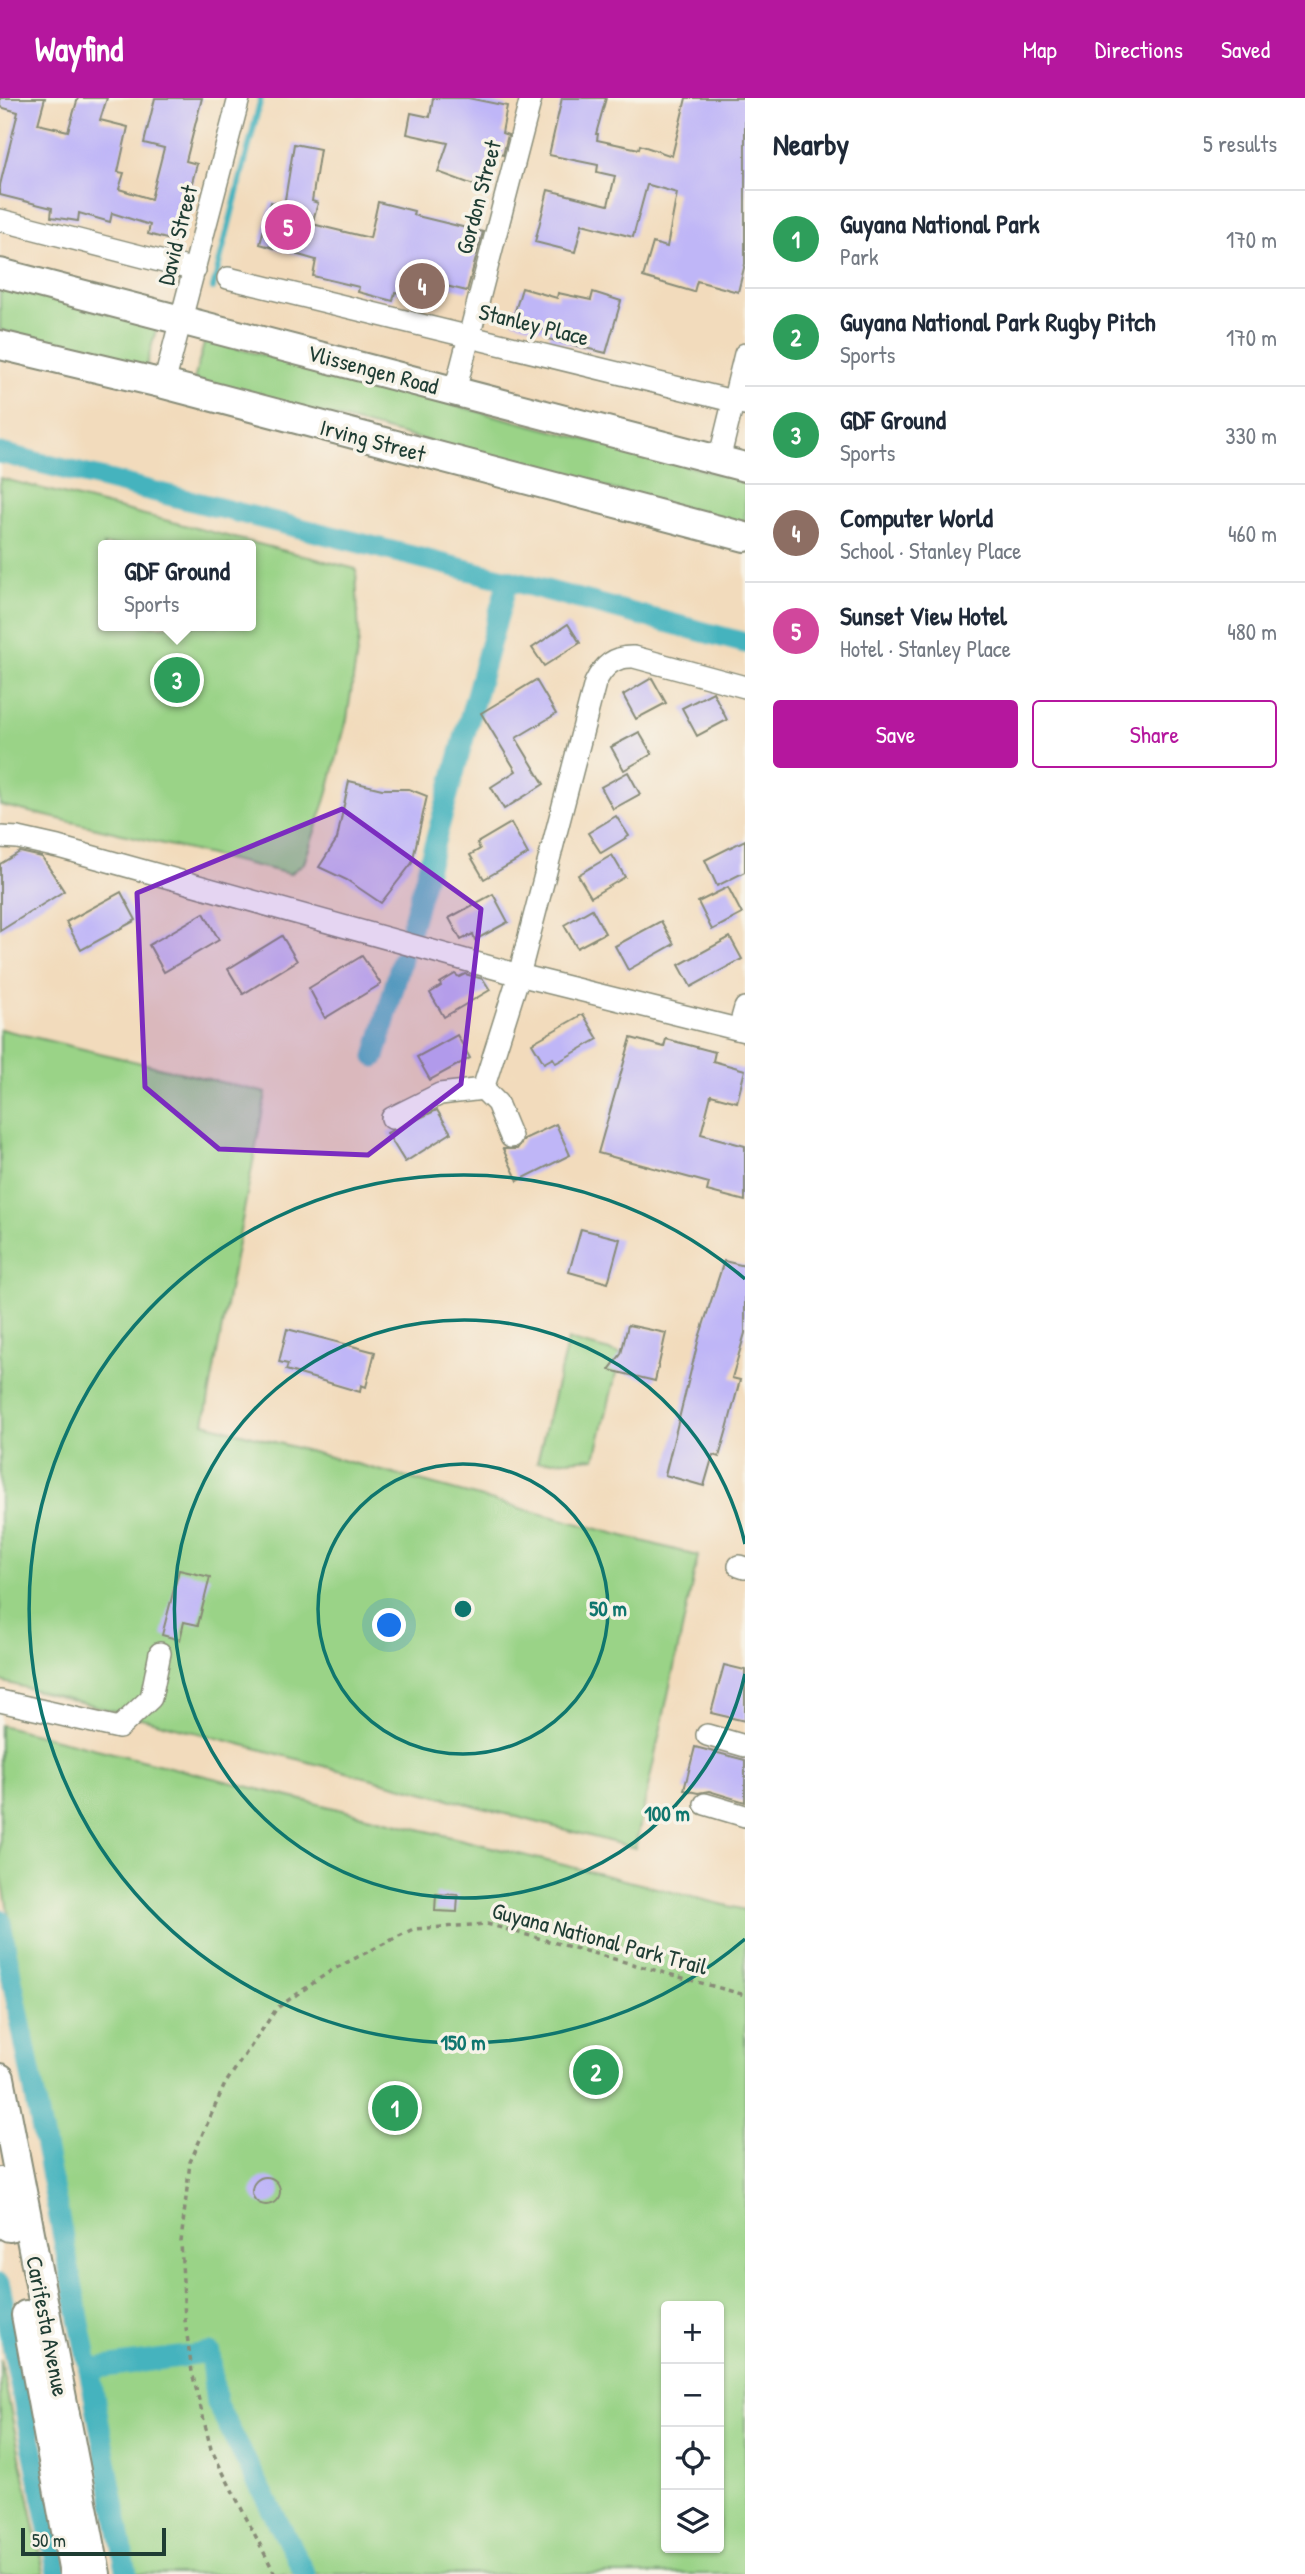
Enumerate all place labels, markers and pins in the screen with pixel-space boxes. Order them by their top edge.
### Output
pin: 5 [265,201,311,253]
pin: 4 [399,260,445,312]
pin: 3 [154,654,200,706]
centre of rings [451,1597,475,1621]
pin: 2 [573,2046,619,2098]
pin: 1 [372,2082,418,2134]

